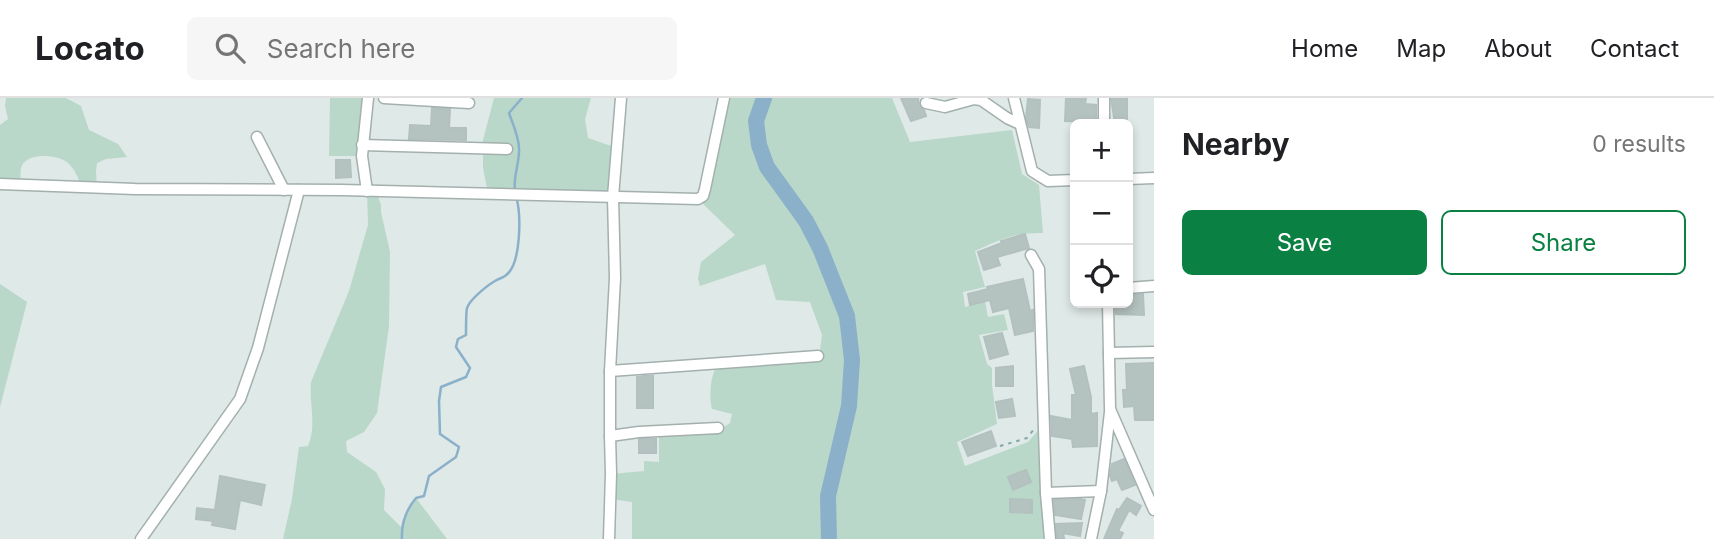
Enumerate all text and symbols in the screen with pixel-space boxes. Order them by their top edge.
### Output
search box [187,17,677,80]
text: Locato [35,28,145,68]
icon: search [211,29,249,67]
text: Search here [267,33,415,64]
text: Home [1291,34,1358,63]
text: Map [1396,34,1446,63]
text: About [1484,34,1552,63]
text: Contact [1590,34,1679,63]
map controls [1070,119,1133,308]
button: + [1070,119,1133,182]
text: Nearby [1182,126,1290,162]
text: 0 results [1592,130,1686,158]
button: − [1070,182,1133,245]
button: Save [1182,210,1427,275]
button: Share [1441,210,1686,275]
button: locate [1070,245,1133,308]

